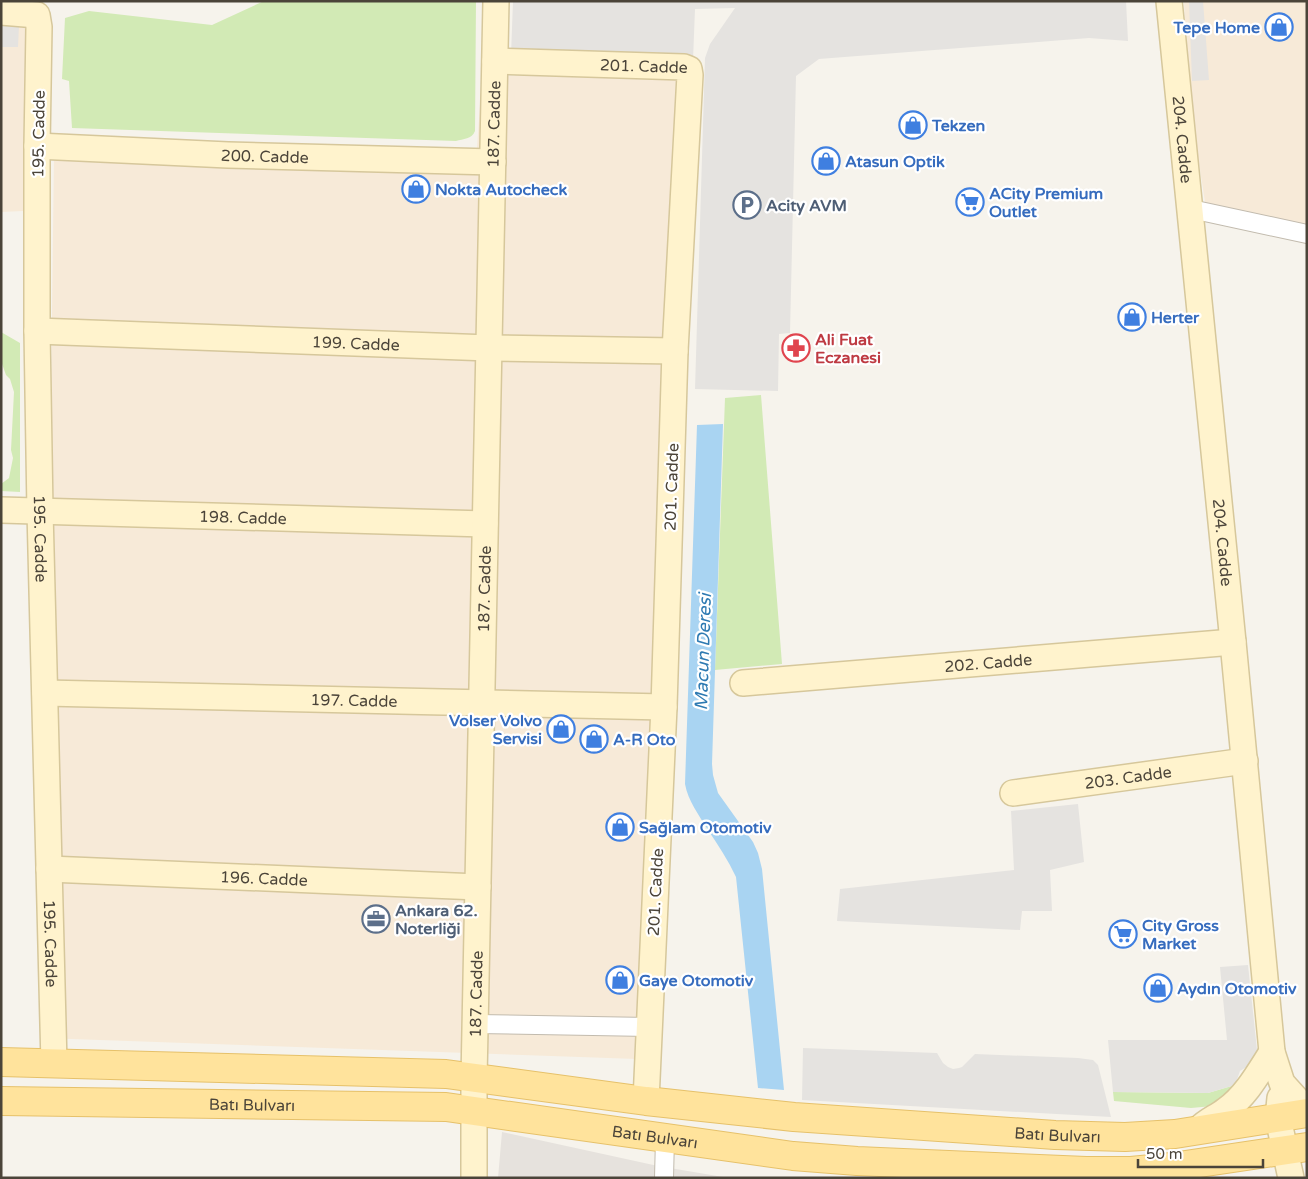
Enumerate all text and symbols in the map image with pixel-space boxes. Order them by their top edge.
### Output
shop icon: Tepe Home [1264,12,1294,42]
place label: Tepe Home [1173,18,1260,38]
street label: 201. Cadde [600,55,688,78]
street label: 187. Cadde [484,80,505,168]
street label: 195. Cadde [28,90,50,178]
street label: 204. Cadde [1167,95,1196,184]
shop icon: Tekzen [898,110,928,140]
place label: Tekzen [931,116,985,136]
street label: 200. Cadde [220,146,309,168]
shop icon: Atasun Optik [811,146,841,176]
place label: Atasun Optik [845,152,945,172]
shop icon: Nokta Autocheck [401,174,431,204]
place label: Nokta Autocheck [435,180,567,200]
place label: ACity Premium Outlet [989,184,1103,222]
supermarket icon: ACity Premium Outlet [955,187,985,217]
parking icon: Acity AVM [732,190,762,220]
place label: Acity AVM [766,196,847,216]
shop icon: Herter [1117,302,1147,332]
place label: Herter [1151,308,1200,328]
place label: Ali Fuat Eczanesi [815,330,881,368]
street label: 199. Cadde [311,332,400,356]
pharmacy icon: Ali Fuat Eczanesi [781,333,811,363]
street label: 201. Cadde [660,443,684,531]
street label: 195. Cadde [29,495,51,583]
street label: 204. Cadde [1208,498,1236,587]
street label: 198. Cadde [199,507,287,529]
street label: 187. Cadde [474,545,496,633]
water label: Macun Deresi [690,591,716,711]
street label: 202. Cadde [944,650,1033,677]
street label: 197. Cadde [310,690,398,712]
place label: Volser Volvo Servisi [449,711,542,749]
shop icon: Volser Volvo Servisi [546,714,576,744]
shop icon: A-R Oto [579,724,609,754]
place label: A-R Oto [613,730,676,750]
street label: 203. Cadde [1083,762,1173,794]
shop icon: Sağlam Otomotiv [605,812,635,842]
place label: Sağlam Otomotiv [639,818,772,838]
street label: 201. Cadde [644,848,668,936]
street label: 196. Cadde [219,867,308,891]
street label: 195. Cadde [39,899,61,988]
place label: Ankara 62. Noterliği [395,901,478,939]
office icon: Ankara 62. Noterliği [361,904,391,934]
place label: City Gross Market [1142,916,1219,954]
supermarket icon: City Gross Market [1108,919,1138,949]
street label: 187. Cadde [466,950,488,1038]
shop icon: Gaye Otomotiv [605,965,635,995]
place label: Gaye Otomotiv [639,971,754,991]
shop icon: Aydın Otomotiv [1143,973,1173,1003]
place label: Aydın Otomotiv [1177,979,1297,999]
street label: Batı Bulvarı [209,1095,295,1116]
street label: Batı Bulvarı [611,1122,699,1153]
street label: Batı Bulvarı [1014,1123,1101,1147]
scale bar [1138,1136,1263,1168]
text: 50 m [1146,1145,1183,1163]

